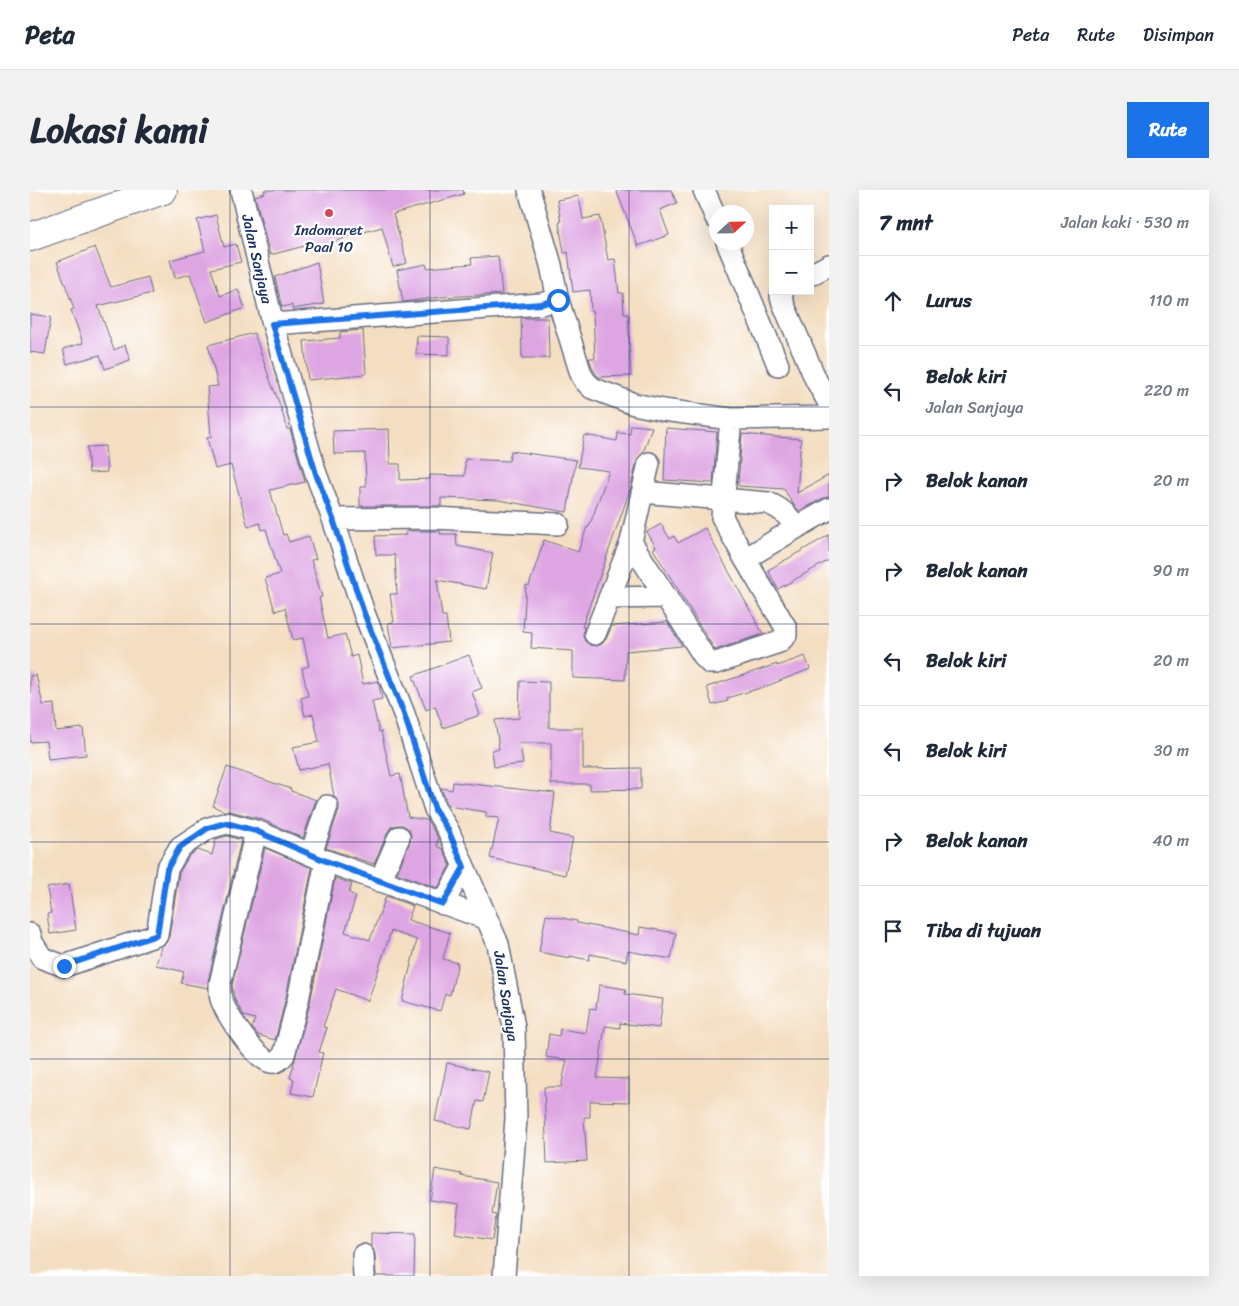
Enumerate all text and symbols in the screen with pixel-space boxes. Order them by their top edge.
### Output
text: Peta [25,14,74,56]
text: Peta [1012,19,1049,51]
text: Rute [1077,19,1115,51]
text: Disimpan [1143,19,1214,51]
text: Lokasi kami [30,99,208,161]
button: Rute [1127,102,1209,158]
text: 7 mnt [879,204,932,242]
north arrow [709,205,754,250]
map controls [769,205,814,295]
button: + [769,205,814,250]
marker: Indomaret Paal 10 [323,207,335,219]
text: Jalan kaki · 530 m [1061,208,1189,237]
street label: Jalan Sanjaya [234,211,280,307]
place label: Indomaret Paal 10 [294,217,364,260]
button: − [769,250,814,295]
text: Lurus [926,284,972,317]
text: 110 m [1149,286,1189,315]
icon: ahead [879,287,907,315]
route start [547,289,570,312]
text: Belok kiri [926,360,1006,393]
text: 220 m [1144,376,1189,405]
icon: left [879,377,907,405]
text: Jalan Sanjaya [926,393,1023,422]
text: Belok kanan [926,464,1028,497]
text: 20 m [1153,466,1189,495]
icon: right [879,467,907,495]
text: Belok kanan [926,554,1028,587]
text: 90 m [1153,556,1189,585]
icon: right [879,557,907,585]
text: Belok kiri [926,644,1006,677]
text: 20 m [1153,646,1189,675]
icon: left [879,647,907,675]
text: Belok kiri [926,734,1006,767]
text: 30 m [1154,736,1189,765]
icon: left [879,737,907,765]
text: Belok kanan [926,824,1028,857]
text: 40 m [1152,826,1189,855]
icon: right [879,827,907,855]
text: Tiba di tujuan [926,914,1041,947]
icon: arrive [879,917,907,945]
street label: Jalan Sanjaya [486,948,526,1044]
route end [53,955,76,978]

